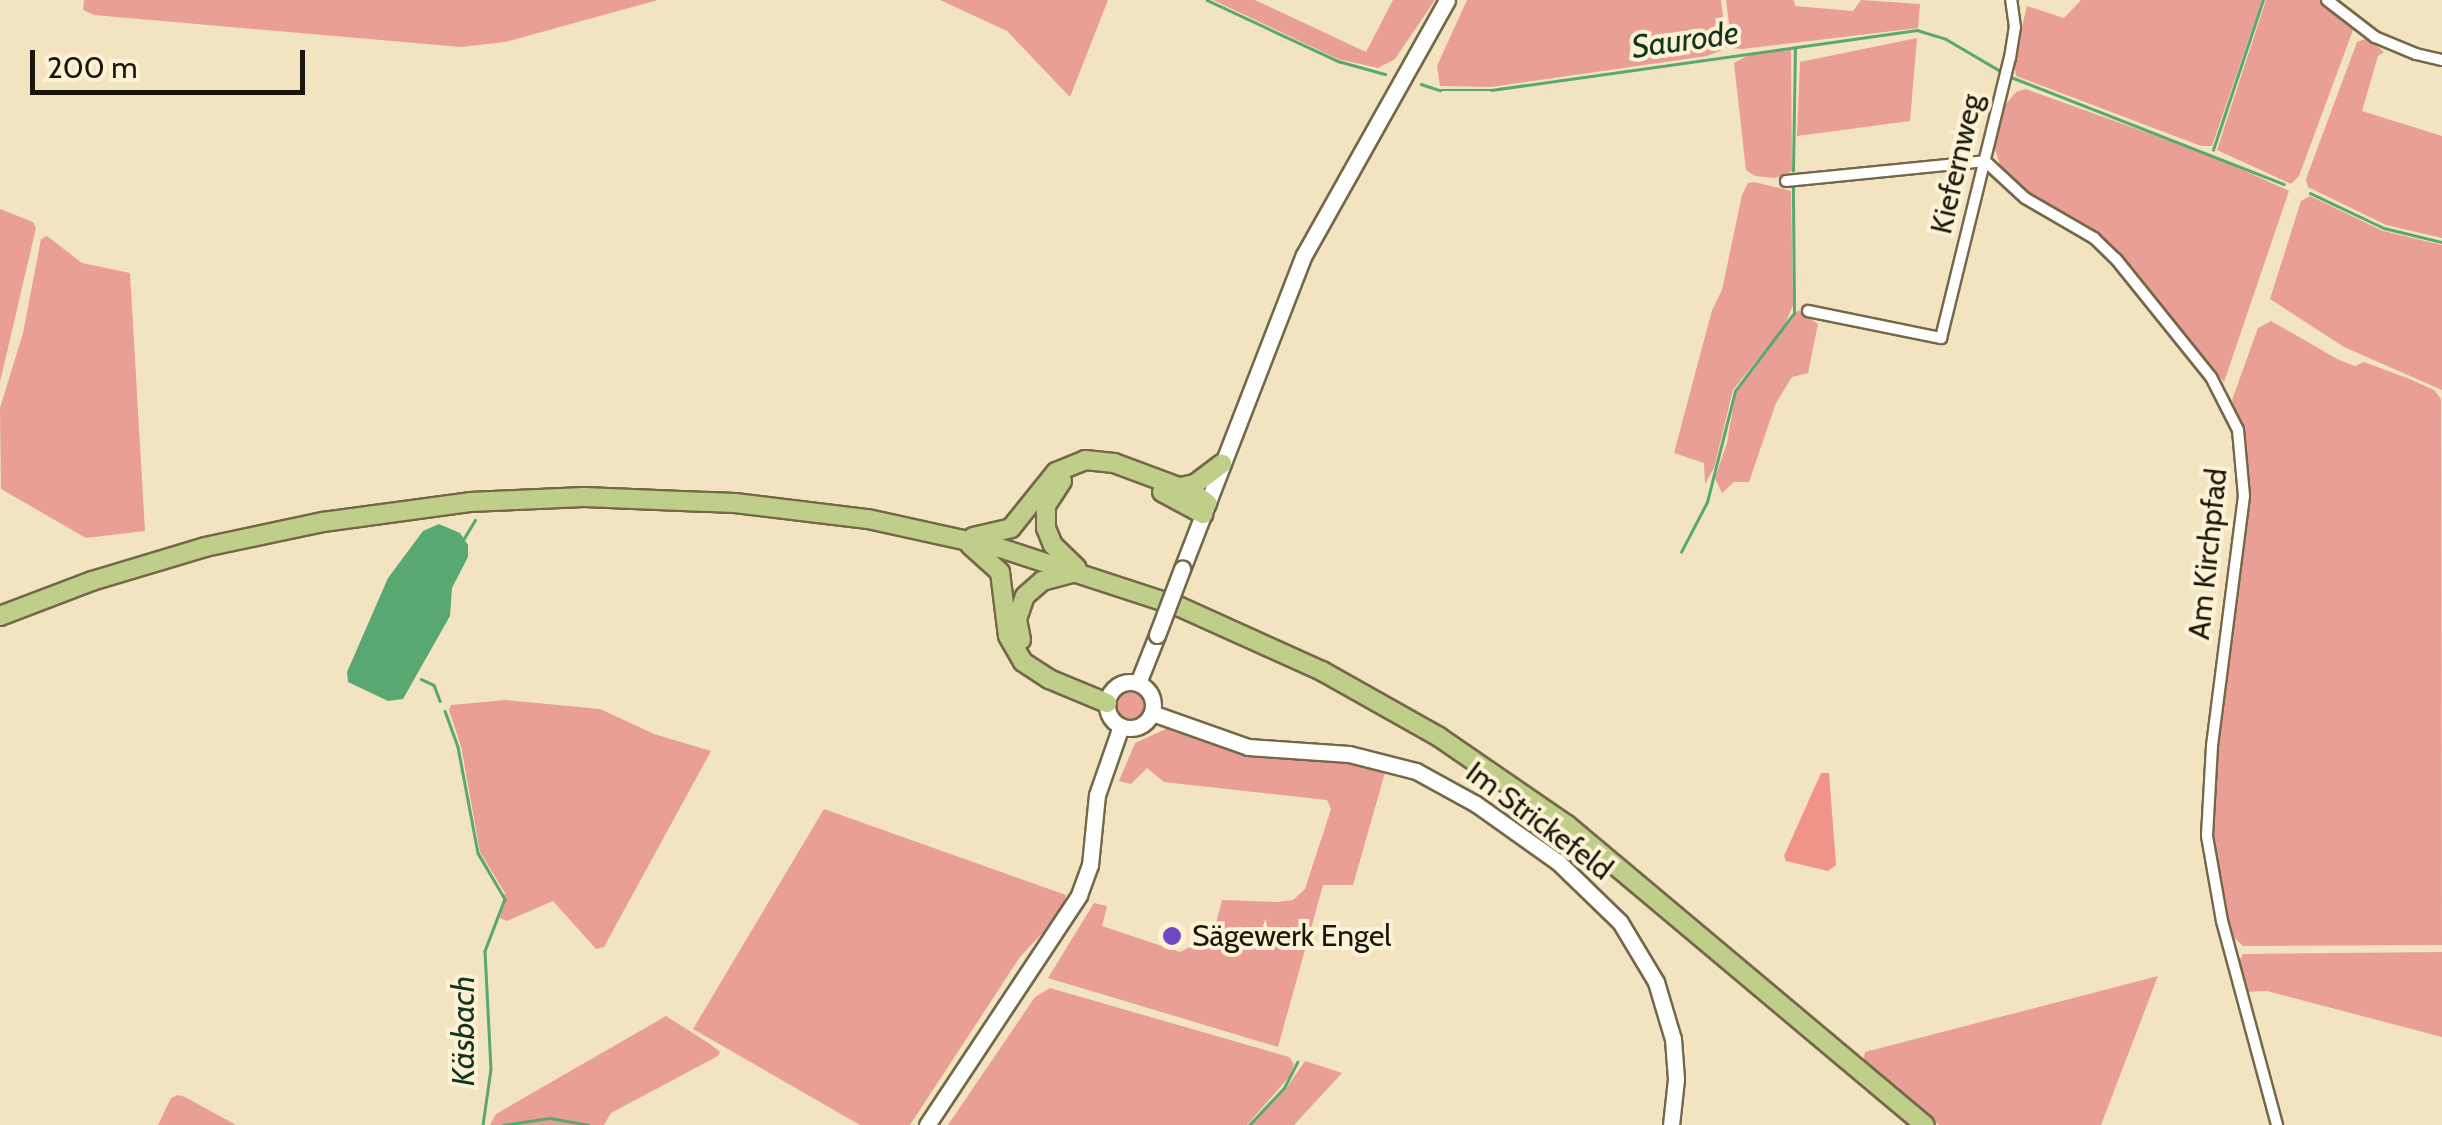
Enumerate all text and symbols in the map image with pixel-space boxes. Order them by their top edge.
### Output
water label: Saurode [1629,14,1741,66]
scale bar [35,30,310,92]
text: 200 m [47,49,138,86]
street label: Kiefernweg [1923,91,1991,237]
street label: Am Kirchpfad [2181,467,2235,641]
street label: Im Strickefeld [1459,754,1619,888]
place label: Sägewerk Engel [1192,918,1391,954]
marker: Sägewerk Engel [1161,925,1183,947]
water label: Käsbach [444,976,482,1086]

